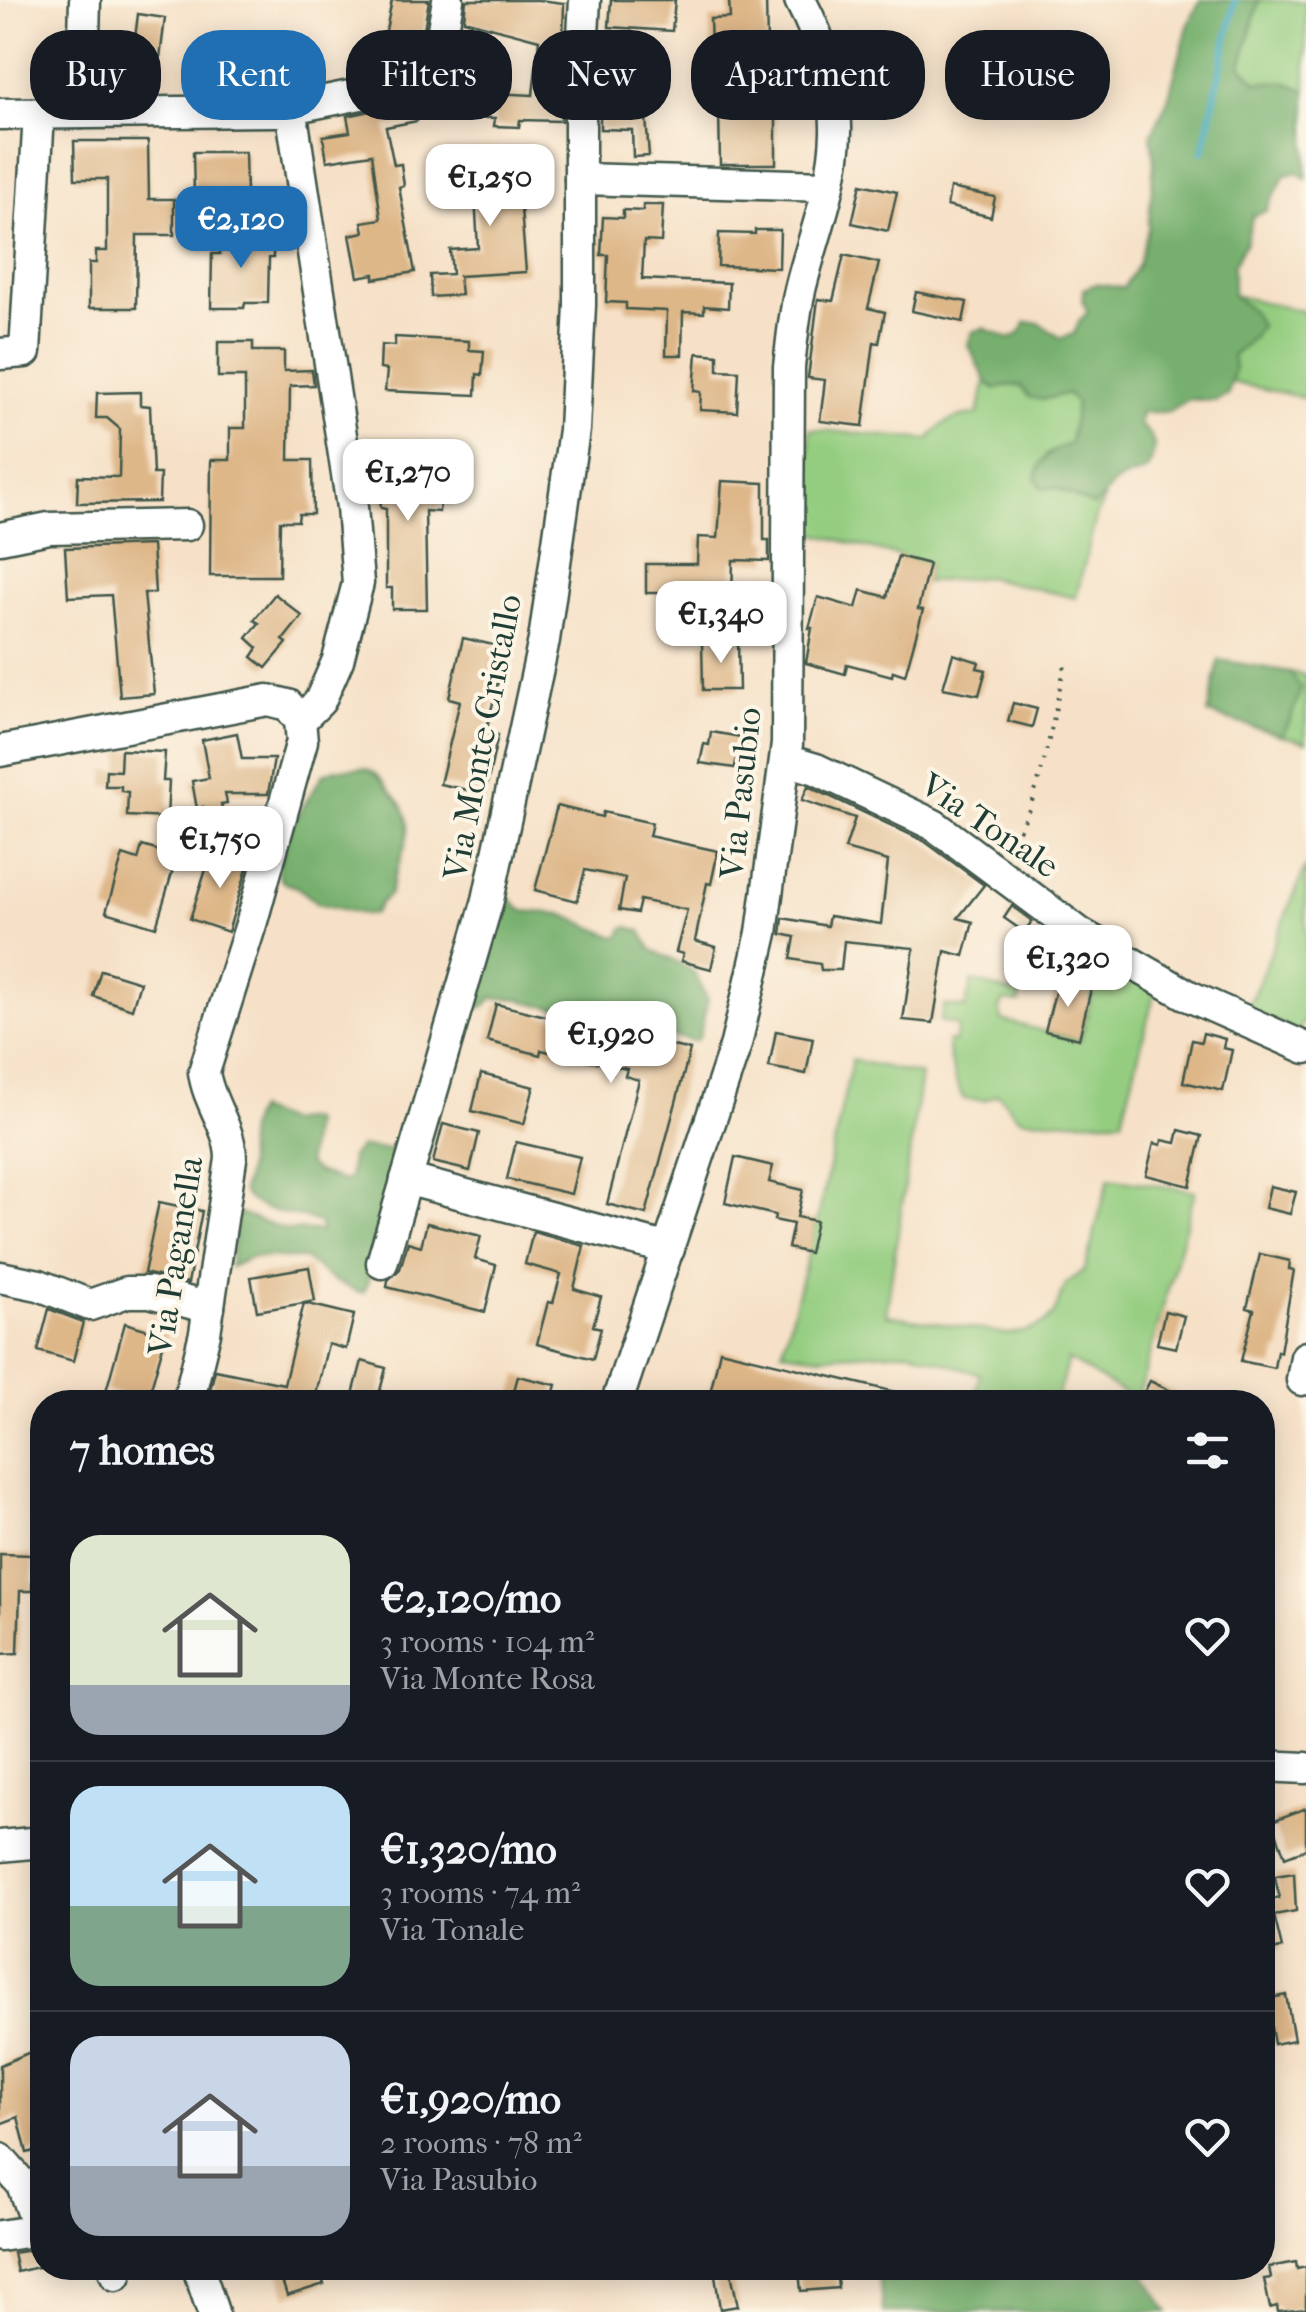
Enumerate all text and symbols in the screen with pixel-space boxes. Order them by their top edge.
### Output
chip: Buy [30,30,161,120]
chip: Rent [181,30,326,120]
chip: Filters [346,30,512,120]
chip: New [532,30,671,120]
chip: Apartment [691,30,925,120]
chip: House [945,30,1110,120]
pin: €1,250 [409,144,571,229]
text: €1,250 [448,158,532,195]
pin: €2,120 [160,186,322,271]
text: €2,120 [197,200,285,237]
pin: €1,270 [327,439,489,524]
text: €1,270 [365,453,451,490]
pin: €1,340 [640,581,802,666]
street label: Via Monte Cristallo [434,591,530,884]
text: €1,340 [678,595,764,632]
street label: Via Pasubio [711,705,770,882]
street label: Via Tonale [912,764,1067,887]
pin: €1,750 [139,806,301,891]
text: €1,750 [179,820,261,857]
pin: €1,320 [987,925,1149,1010]
text: €1,320 [1026,939,1110,976]
pin: €1,920 [530,1001,692,1086]
text: €1,920 [567,1015,655,1052]
street label: Via Paganella [139,1153,212,1360]
icon: filters [1180,1423,1235,1478]
text: 7 homes [70,1426,215,1475]
text: €2,120/mo [380,1574,561,1623]
icon: home [150,1575,270,1695]
icon: heart [1180,1608,1235,1663]
text: 3 rooms · 104 m² [380,1623,594,1660]
text: Via Monte Rosa [380,1660,595,1697]
text: €1,320/mo [380,1825,557,1874]
icon: home [150,1826,270,1946]
icon: heart [1180,1859,1235,1914]
text: 3 rooms · 74 m² [380,1874,580,1911]
text: Via Tonale [380,1911,524,1948]
text: €1,920/mo [380,2075,561,2124]
icon: home [150,2076,270,2196]
icon: heart [1180,2109,1235,2164]
text: 2 rooms · 78 m² [380,2124,582,2161]
text: Via Pasubio [380,2161,537,2198]

